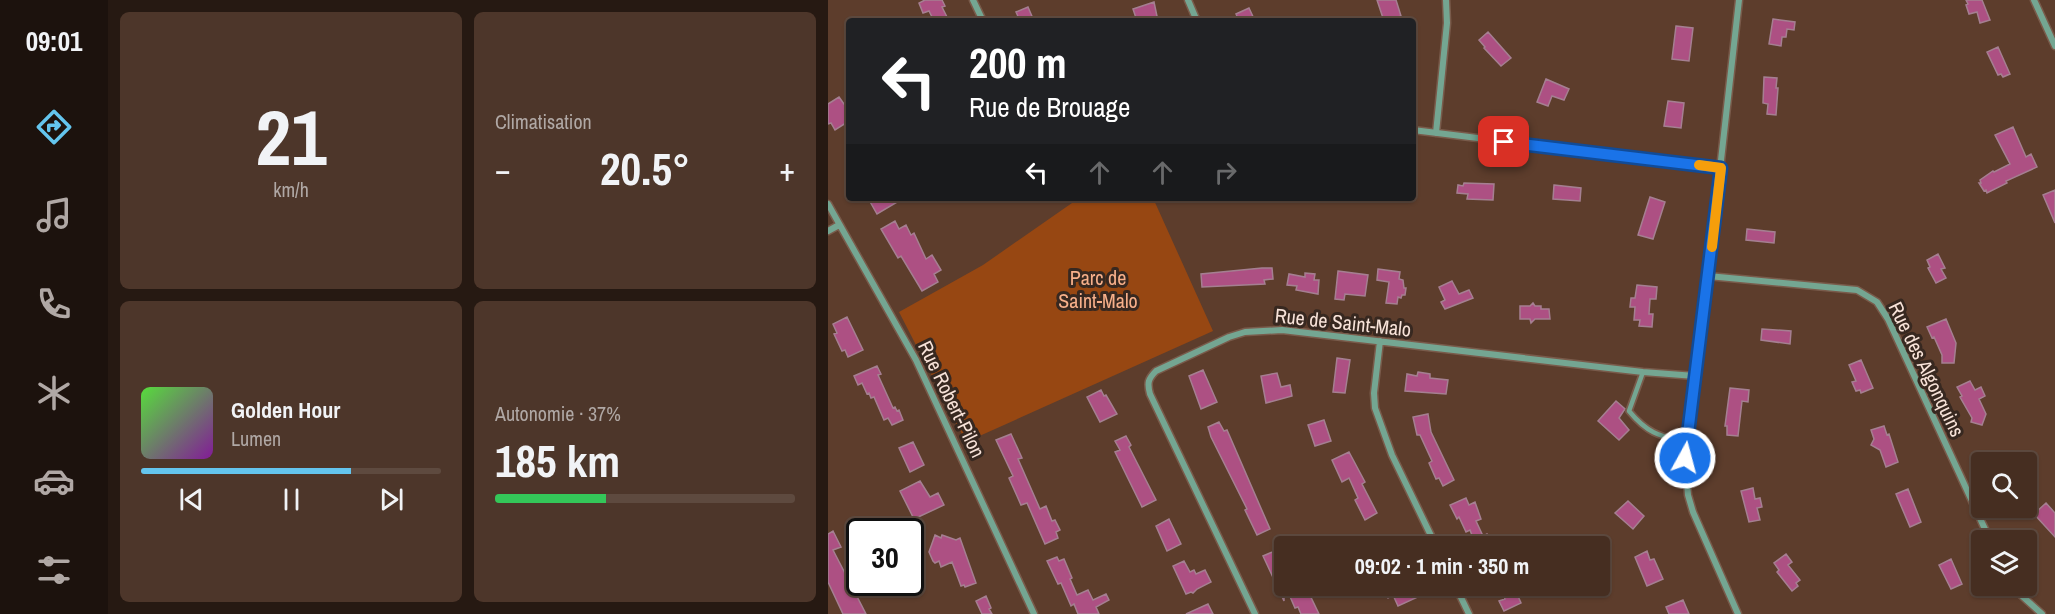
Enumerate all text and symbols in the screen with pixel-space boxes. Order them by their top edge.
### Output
text: 09:01 [26,23,82,59]
text: 200 m [969,35,1067,91]
icon: left [870,42,948,120]
text: 21 [255,84,327,189]
text: Rue de Brouage [969,89,1130,125]
icon: directions [33,106,75,148]
text: Climatisation [495,108,592,135]
pin [1478,116,1529,167]
icon: arrive [1487,125,1520,158]
text: 20.5° [600,138,690,199]
text: − [495,147,511,191]
text: + [779,147,795,191]
icon: left [1020,156,1053,189]
icon: ahead [1083,156,1116,189]
icon: ahead [1146,156,1179,189]
icon: right [1209,156,1242,189]
text: km/h [273,176,309,203]
icon: music [33,194,75,236]
park label: Parc de Saint-Malo [1058,264,1138,314]
icon: phone [33,283,75,325]
street label: Rue des Algonquins [1883,297,1971,441]
street label: Rue de Saint-Malo [1274,301,1412,343]
street label: Rue Robert-Pilon [912,336,992,462]
icon: climate [33,372,75,414]
text: Golden Hour [231,395,340,425]
text: Autonomie · 37% [495,400,621,427]
text: Lumen [231,425,281,452]
position arrow [1653,426,1717,490]
text: 185 km [495,430,620,491]
map controls [1971,452,2037,596]
button: search [1971,452,2037,518]
icon: car [33,460,75,502]
icon: previous [175,483,208,516]
icon: pause [275,483,308,516]
icon: next [375,483,408,516]
speed limit sign: 30 [846,518,924,596]
button: layers [1971,530,2037,596]
icon: filters [33,549,75,591]
text: 09:02 · 1 min · 350 m [1355,551,1529,581]

